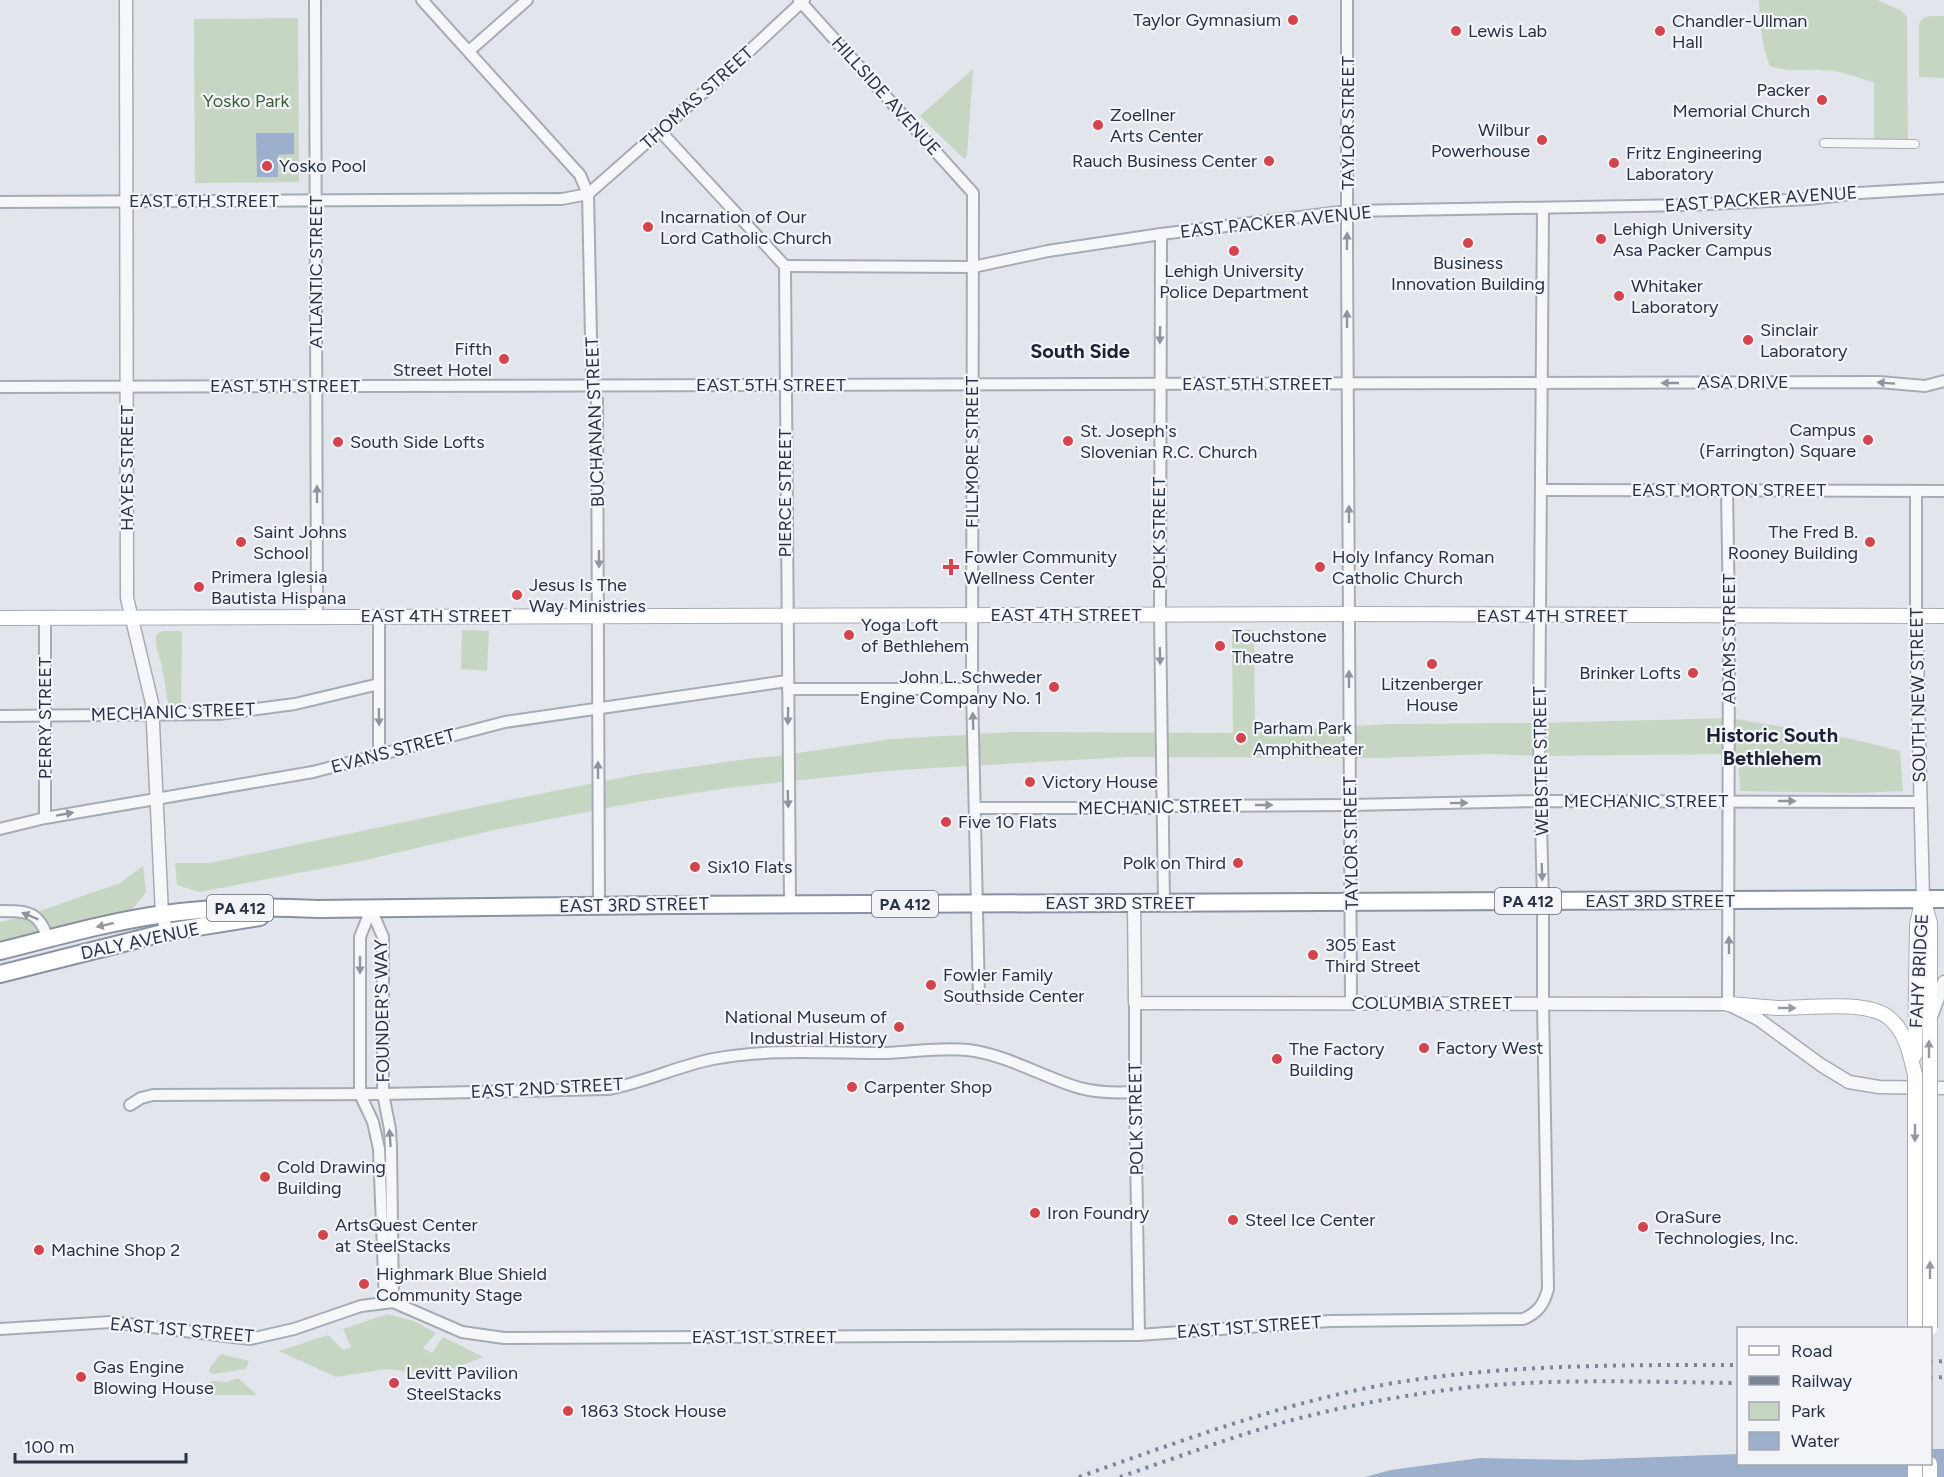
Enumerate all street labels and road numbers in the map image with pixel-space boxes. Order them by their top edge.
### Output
street label: HILLSIDE AVENUE [827,32,945,160]
street label: THOMAS STREET [636,42,758,154]
street label: TAYLOR STREET [1337,56,1359,190]
street label: EAST PACKER AVENUE [1664,181,1858,217]
street label: EAST 6TH STREET [129,190,279,212]
street label: ATLANTIC STREET [305,195,327,349]
street label: EAST PACKER AVENUE [1179,201,1373,243]
street label: BUCHANAN STREET [581,336,609,508]
street label: ASA DRIVE [1697,371,1789,393]
street label: EAST 5TH STREET [1182,373,1332,395]
street label: EAST 5TH STREET [696,374,846,396]
street label: EAST 5TH STREET [210,375,360,397]
street label: FILLMORE STREET [961,376,983,528]
street label: HAYES STREET [116,405,138,531]
street label: PIERCE STREET [774,429,796,557]
street label: POLK STREET [1148,477,1170,589]
street label: EAST MORTON STREET [1632,479,1826,501]
street label: ADAMS STREET [1718,573,1740,705]
street label: EAST 4TH STREET [991,604,1141,626]
street label: EAST 4TH STREET [361,605,511,627]
street label: EAST 4TH STREET [1477,605,1627,627]
street label: SOUTH NEW STREET [1905,607,1931,783]
street label: PERRY STREET [34,657,56,779]
street label: WEBSTER STREET [1529,686,1553,836]
street label: MECHANIC STREET [91,698,256,726]
street label: EVANS STREET [329,724,457,778]
street label: TAYLOR STREET [1339,776,1363,910]
street label: MECHANIC STREET [1564,790,1728,812]
street label: MECHANIC STREET [1078,795,1242,819]
road number: PA 412 [1495,888,1561,914]
street label: EAST 3RD STREET [1585,890,1735,912]
road number: PA 412 [872,891,938,917]
street label: EAST 3RD STREET [1045,892,1195,914]
street label: EAST 3RD STREET [559,893,709,917]
road number: PA 412 [207,895,273,921]
street label: FAHY BRIDGE [1905,913,1933,1029]
street label: DALY AVENUE [79,918,201,964]
street label: FOUNDER'S WAY [370,939,394,1083]
street label: COLUMBIA STREET [1352,992,1512,1014]
street label: POLK STREET [1124,1062,1148,1176]
street label: EAST 2ND STREET [470,1073,624,1103]
street label: EAST 1ST STREET [1176,1311,1322,1343]
street label: EAST 1ST STREET [109,1313,255,1347]
street label: EAST 1ST STREET [692,1326,836,1348]

